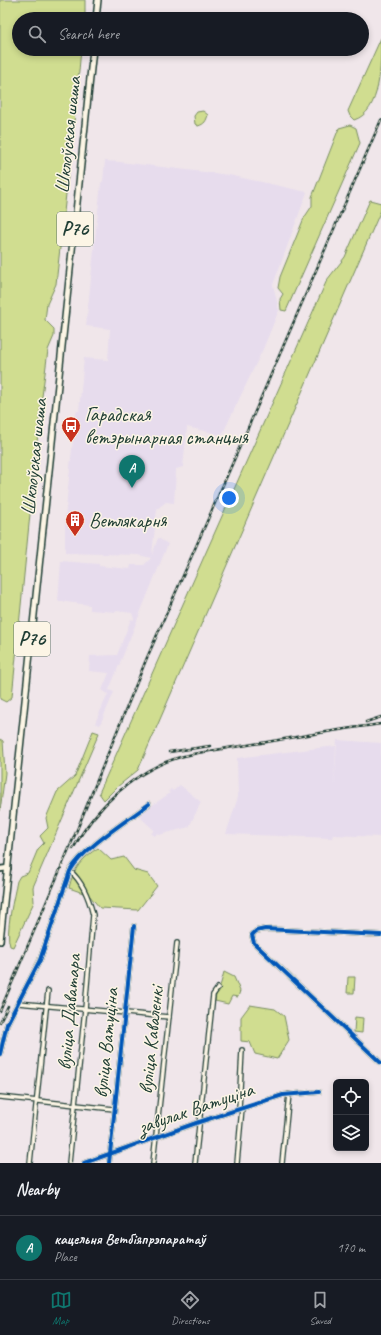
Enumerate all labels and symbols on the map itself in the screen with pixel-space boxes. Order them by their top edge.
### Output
street label: Шклоўская шаша [49,74,87,195]
road number: Р76 [57,212,93,246]
street label: Шклоўская шаша [15,396,53,517]
place label: Гарадская ветэрынарная станцыя [85,402,249,450]
bus stop icon: Гарадская ветэрынарная станцыя [60,415,82,443]
pin: A [119,455,145,488]
your location [219,488,239,508]
place label: Ветлякарня [89,508,167,533]
building icon: Ветлякарня [64,509,86,537]
road number: Р76 [14,622,50,656]
street label: вуліца Даватара [51,951,87,1071]
street label: вуліца Каваленкі [133,983,169,1095]
street label: вуліца Ватуціна [88,986,124,1099]
street label: завулак Ватуціна [132,1076,259,1141]

